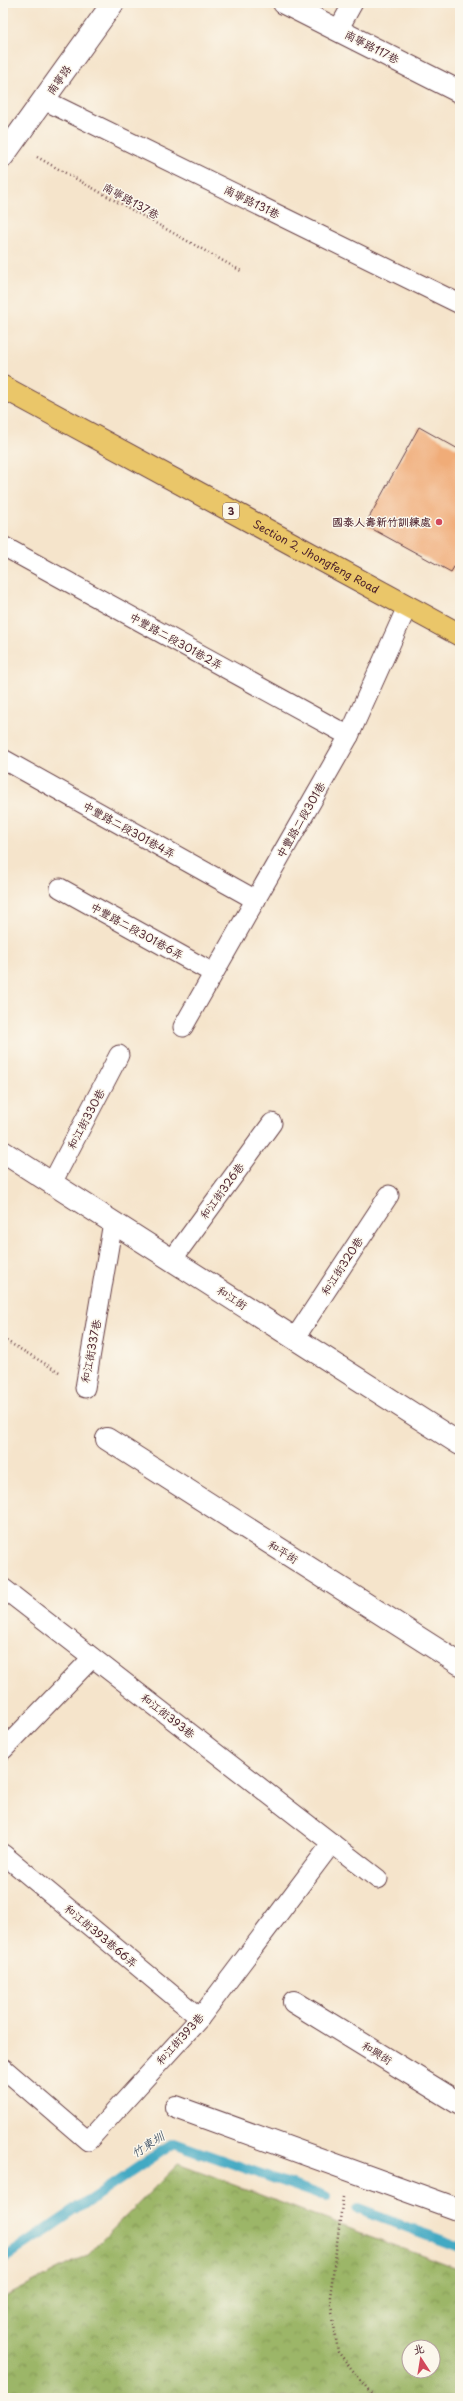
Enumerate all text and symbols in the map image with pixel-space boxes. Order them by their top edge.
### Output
street label: 南寧路117巷 [342,25,403,68]
street label: 南寧路 [42,61,75,98]
street label: 南寧路137巷 [100,178,163,223]
street label: 南寧路131巷 [221,181,283,222]
road number: 3 [223,503,239,519]
place label: 國泰人壽新竹訓練處 [332,513,431,530]
street label: Section 2, Jhongfeng Road [250,515,382,598]
marker: 國泰人壽新竹訓練處 [434,517,444,527]
street label: 中豐路二段301巷2弄 [127,608,226,673]
street label: 中豐路二段301巷 [272,778,329,861]
street label: 中豐路二段301巷4弄 [80,797,179,862]
street label: 中豐路二段301巷6弄 [88,898,187,963]
street label: 和江街330巷 [62,1085,109,1152]
street label: 和江街326巷 [195,1159,248,1222]
street label: 和江街320巷 [316,1233,367,1298]
street label: 和江街 [214,1281,252,1314]
street label: 和江街337巷 [76,1318,105,1384]
street label: 和平街 [265,1536,303,1568]
street label: 和江街393巷 [138,1689,199,1742]
street label: 和江街393巷66弄 [61,1900,142,1971]
street label: 和江街393巷 [152,2009,208,2068]
street label: 和興街 [359,2037,397,2069]
water label: 竹東圳 [127,2126,169,2162]
north arrow [401,2339,441,2379]
text: 北 [412,2339,426,2358]

